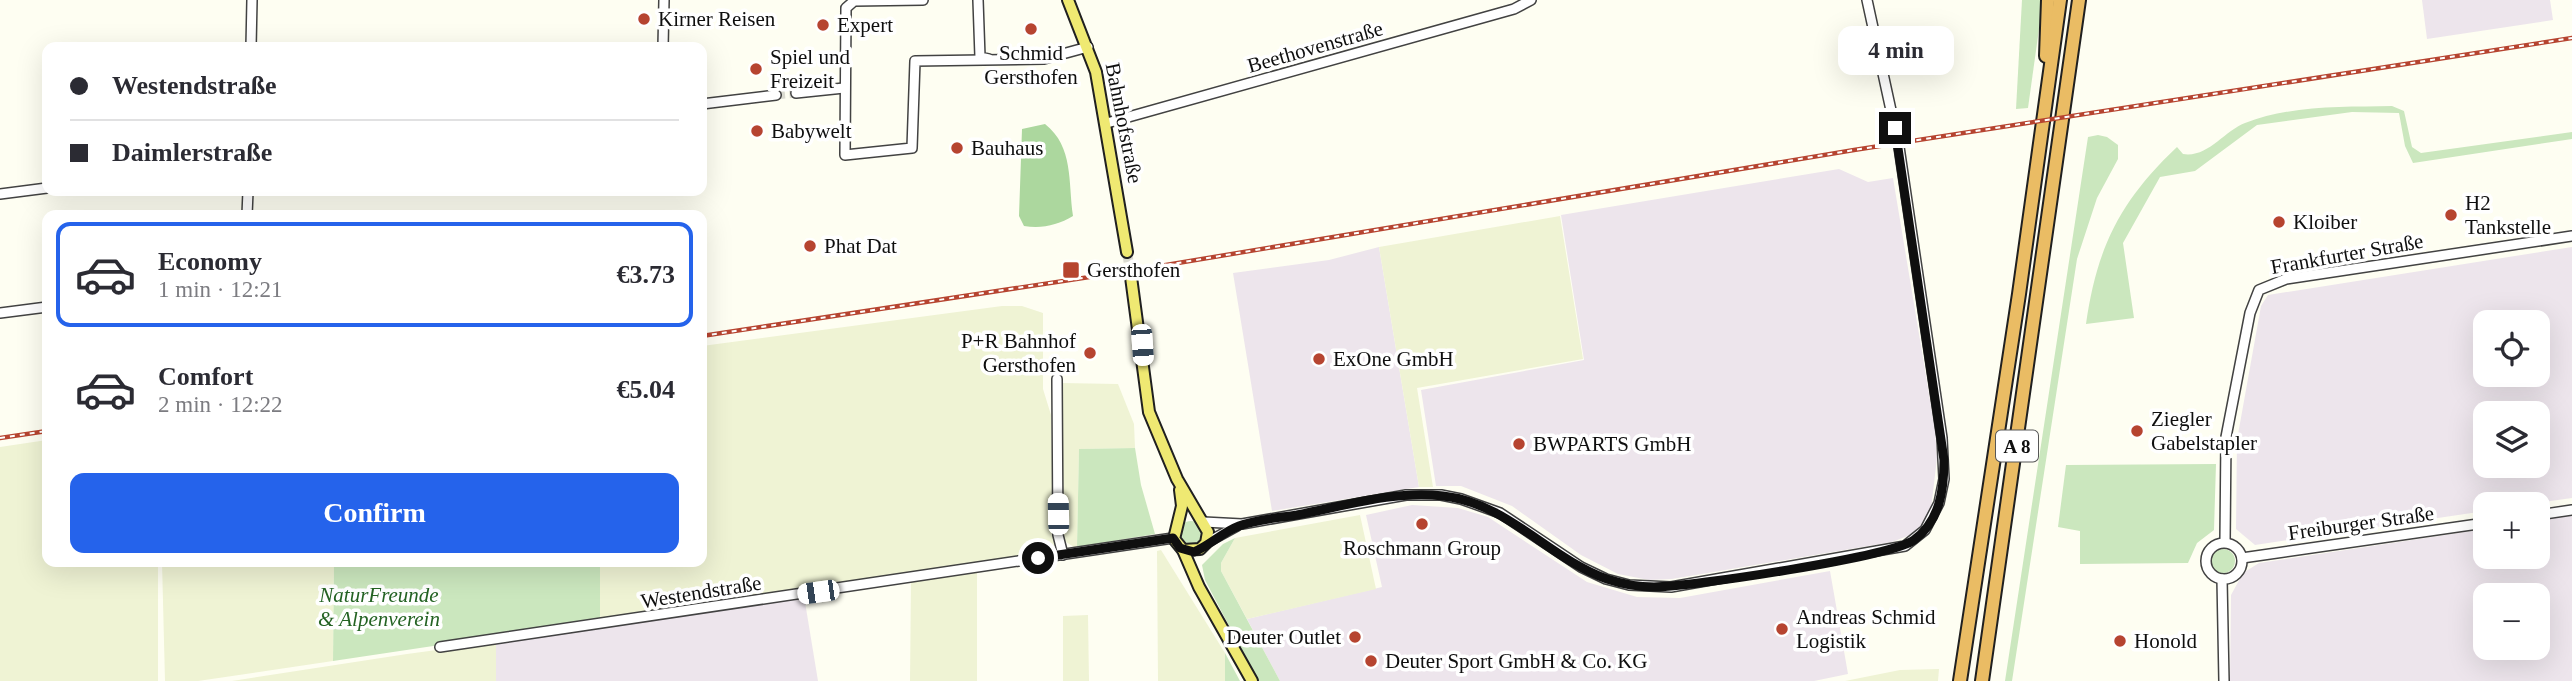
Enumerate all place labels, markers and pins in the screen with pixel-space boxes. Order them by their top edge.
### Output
place label: Kirner Reisen [658,7,776,31]
marker: Kirner Reisen [636,11,652,27]
place label: Expert [837,13,893,37]
marker: Expert [815,17,831,33]
marker: Schmid Gersthofen [1023,21,1039,37]
place label: Schmid Gersthofen [984,41,1078,89]
place label: Spiel und Freizeit [770,45,850,93]
marker: Spiel und Freizeit [748,61,764,77]
place label: Babywelt [771,119,852,143]
marker: Babywelt [749,123,765,139]
place label: Bauhaus [971,136,1043,160]
marker: Bauhaus [949,140,965,156]
place label: H2 Tankstelle [2465,191,2551,239]
marker: H2 Tankstelle [2443,207,2459,223]
place label: Kloiber [2293,210,2357,234]
marker: Kloiber [2271,214,2287,230]
place label: Phat Dat [824,234,897,258]
marker: Phat Dat [802,238,818,254]
place label: Gersthofen [1087,258,1181,282]
marker: Gersthofen [1061,260,1081,280]
place label: P+R Bahnhof Gersthofen [961,329,1076,377]
marker: P+R Bahnhof Gersthofen [1082,345,1098,361]
place label: ExOne GmbH [1333,347,1454,371]
marker: ExOne GmbH [1311,351,1327,367]
place label: Ziegler Gabelstapler [2151,407,2257,455]
marker: Ziegler Gabelstapler [2129,423,2145,439]
place label: BWPARTS GmbH [1533,432,1691,456]
marker: BWPARTS GmbH [1511,436,1527,452]
marker: Roschmann Group [1414,516,1430,532]
place label: Roschmann Group [1343,536,1501,560]
place label: Andreas Schmid Logistik [1796,605,1936,653]
marker: Andreas Schmid Logistik [1774,621,1790,637]
place label: Deuter Outlet [1226,625,1341,649]
marker: Deuter Outlet [1347,629,1363,645]
place label: Honold [2134,629,2198,653]
marker: Honold [2112,633,2128,649]
place label: Deuter Sport GmbH & Co. KG [1385,649,1647,673]
marker: Deuter Sport GmbH & Co. KG [1363,653,1379,669]

